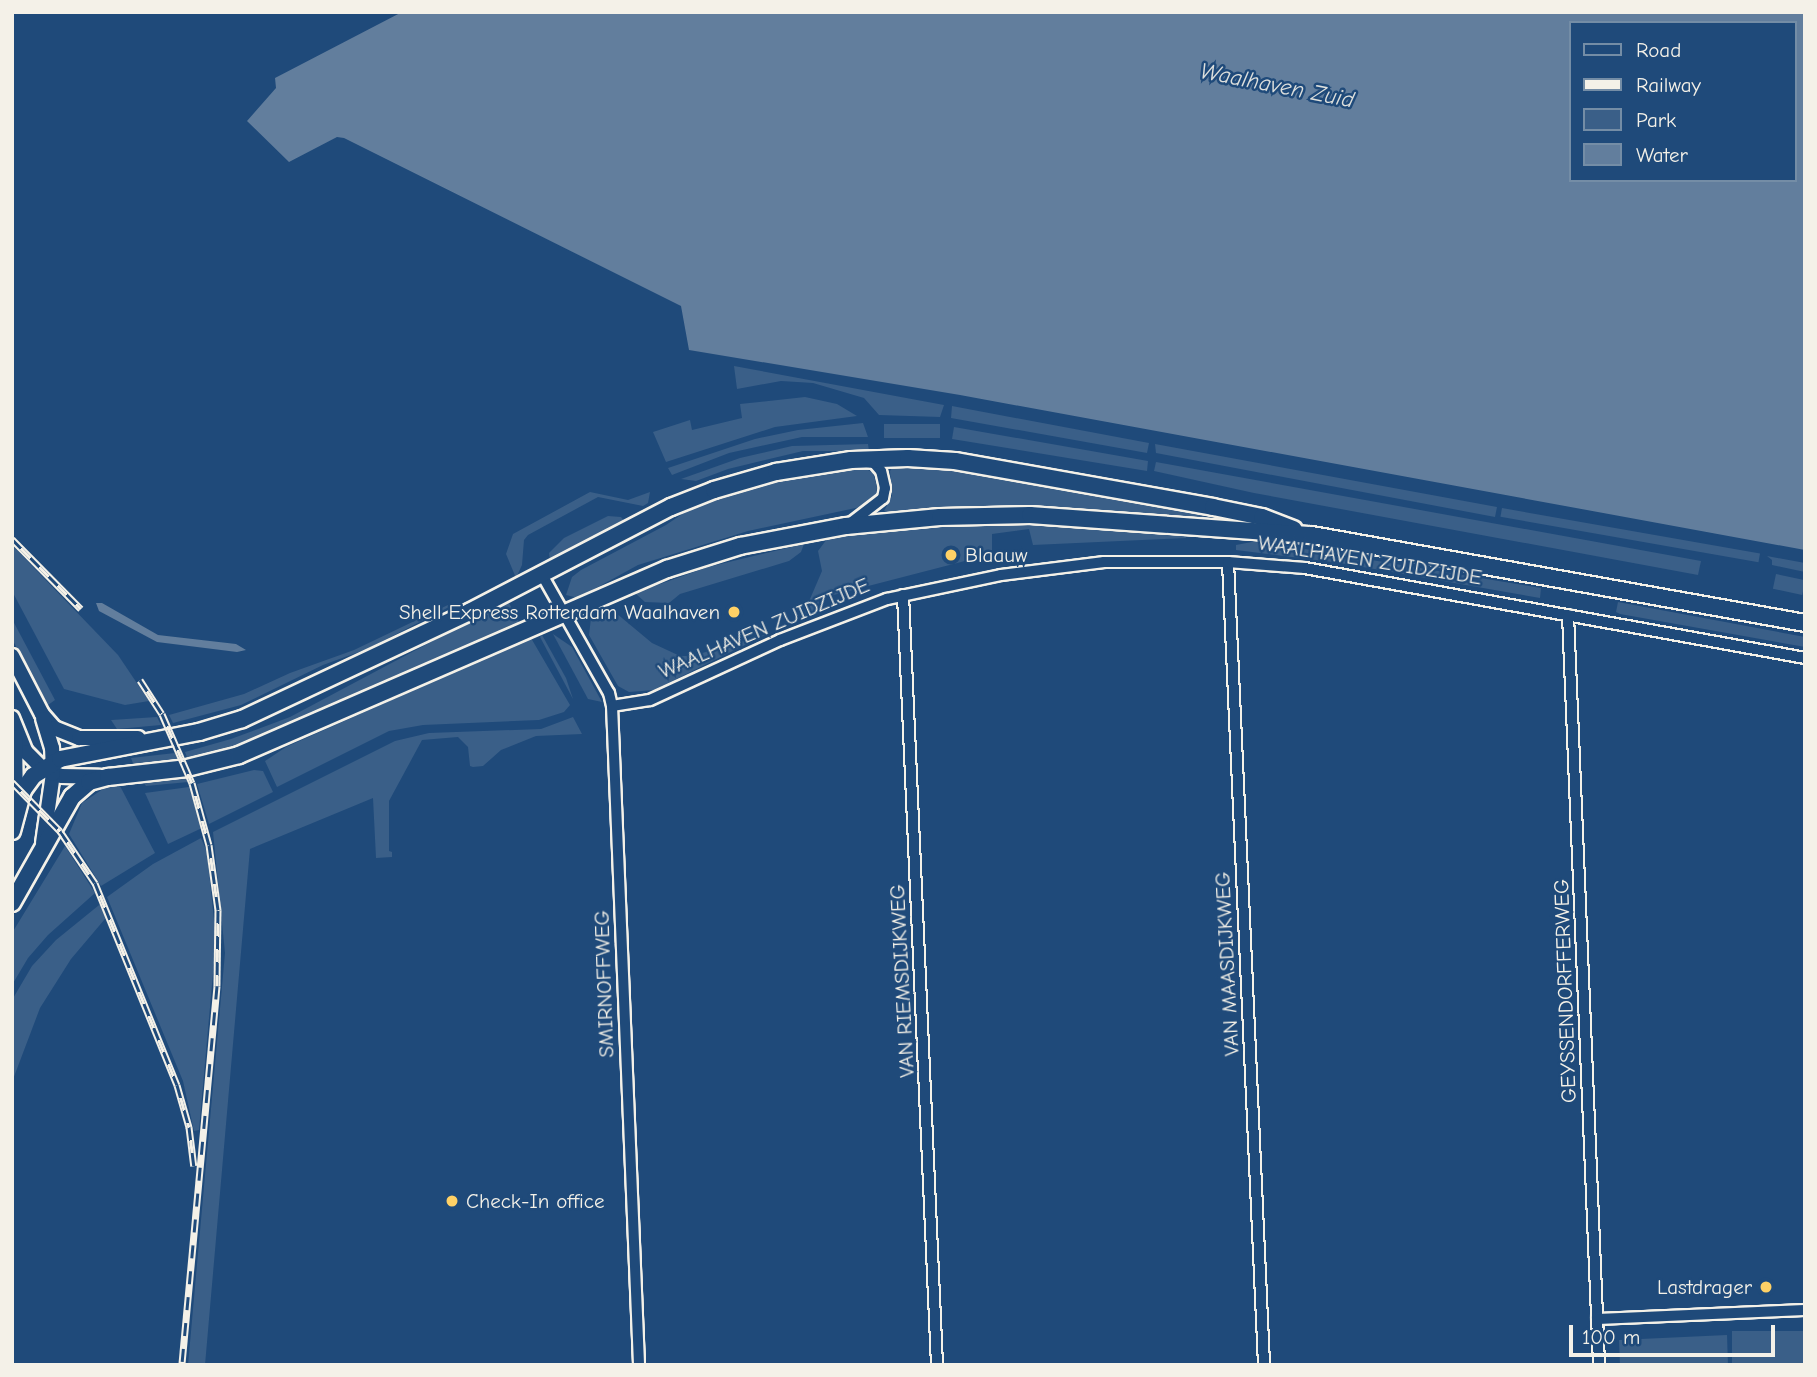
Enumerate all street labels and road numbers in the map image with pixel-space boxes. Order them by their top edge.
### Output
street label: WAALHAVEN ZUIDZIJDE [1256,530,1484,590]
street label: WAALHAVEN ZUIDZIJDE [655,572,873,684]
street label: VAN MAASDIJKWEG [1210,871,1244,1057]
street label: GEYSSENDORFFERWEG [1548,879,1582,1103]
street label: VAN RIEMSDIJKWEG [884,884,920,1078]
street label: SMIRNOFFWEG [589,910,619,1058]

